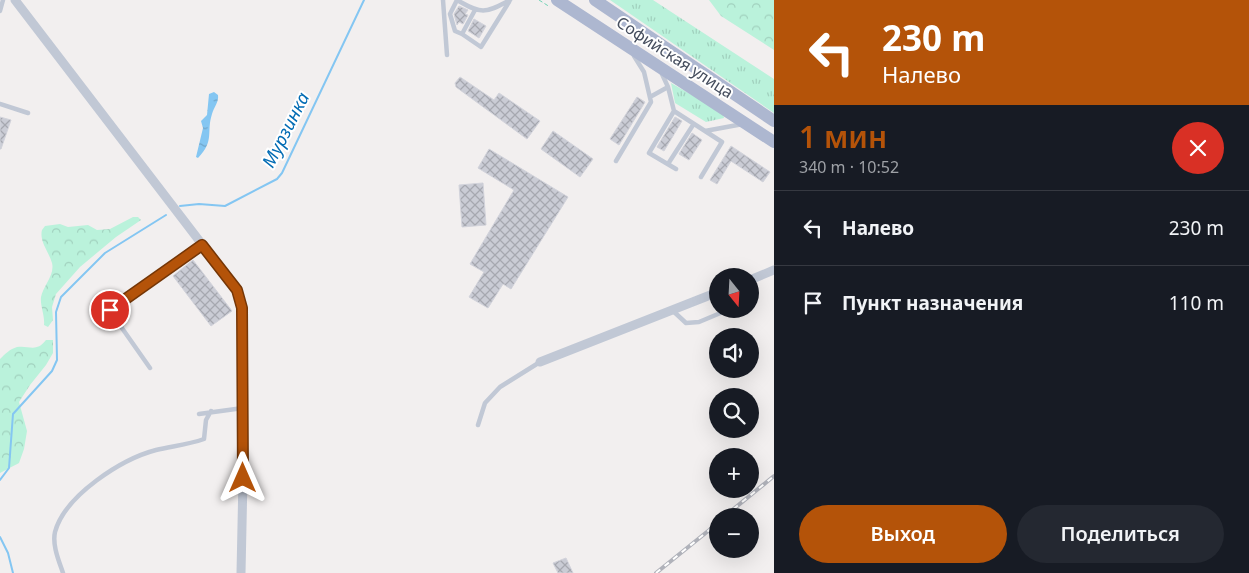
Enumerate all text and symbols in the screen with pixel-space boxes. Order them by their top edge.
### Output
street label: Софийская улица [612,11,738,103]
text: 230 m [882,14,985,61]
icon: left [799,20,864,85]
text: Налево [882,59,961,89]
water label: Мурзинка [256,88,314,171]
text: 1 мин [799,116,887,157]
button: close [1172,122,1224,174]
text: 340 m · 10:52 [799,156,899,178]
icon: left [799,214,827,242]
text: Налево [842,215,914,241]
text: 230 m [1169,215,1224,241]
north arrow [709,268,759,318]
map controls [709,268,759,558]
pin [89,289,131,331]
icon: arrive [799,289,827,317]
text: Пункт назначения [842,290,1023,316]
text: 110 m [1169,290,1224,316]
icon: arrive [96,296,124,324]
button: sound [709,328,759,378]
button: search [709,388,759,438]
button: + [709,448,759,498]
position arrow [216,451,268,503]
button: Выход [799,505,1007,563]
button: Поделиться [1017,505,1224,563]
button: − [709,508,759,558]

